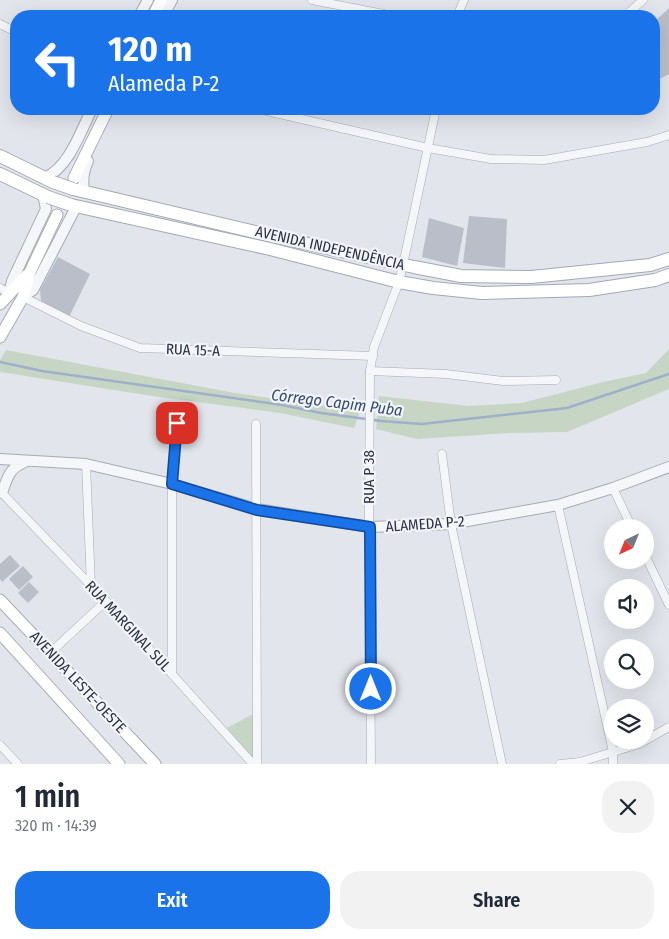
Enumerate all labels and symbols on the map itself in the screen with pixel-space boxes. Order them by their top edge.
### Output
street label: AVENIDA INDEPENDÊNCIA [254,222,406,274]
street label: RUA 15-A [166,340,220,360]
water label: Córrego Capim Puba [270,385,404,420]
pin [156,402,198,444]
street label: RUA P 38 [360,450,378,504]
street label: ALAMEDA P-2 [385,512,465,536]
north arrow [604,519,654,569]
street label: RUA MARGINAL SUL [81,577,175,675]
street label: AVENIDA LESTE-OESTE [26,627,130,737]
position arrow [344,662,396,714]

